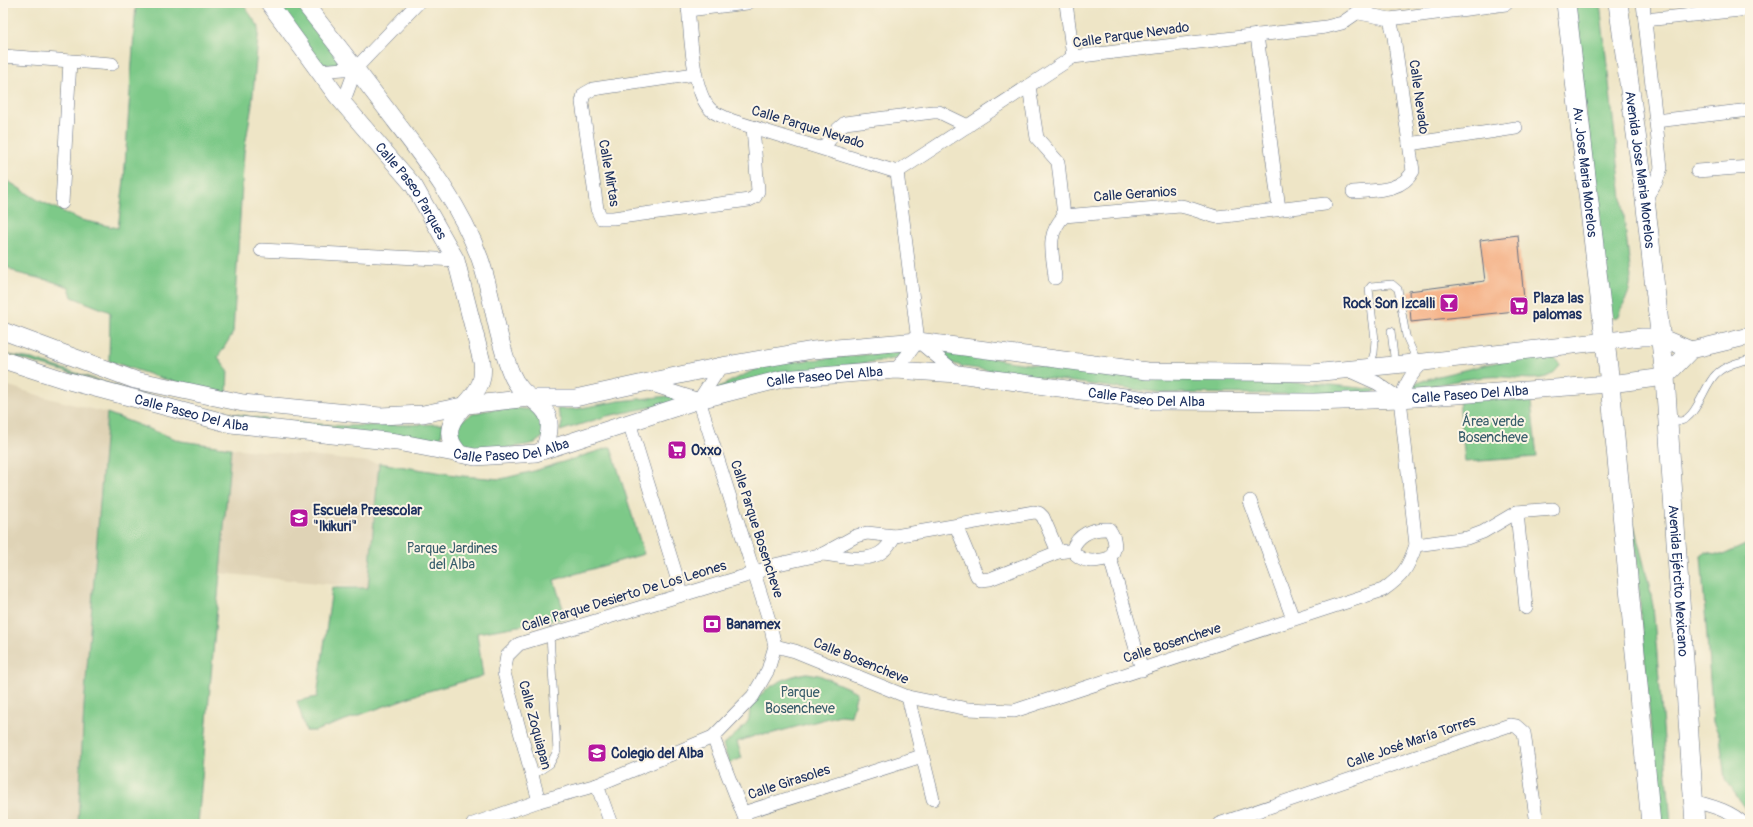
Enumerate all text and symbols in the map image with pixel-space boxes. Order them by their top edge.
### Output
street label: Calle Parque Nevado [1072,18,1191,52]
street label: Calle Nevado [1405,59,1433,136]
street label: Avenida Jose Maria Morelos [1622,90,1659,250]
street label: Calle Parque Nevado [749,102,867,152]
street label: Av. Jose Maria Morelos [1570,106,1602,239]
street label: Calle Mirtas [595,138,623,209]
street label: Calle Paseo Parques [372,139,451,243]
street label: Calle Geranios [1093,183,1178,205]
place label: Plaza las palomas [1533,290,1584,323]
bar icon: Rock Son Izcalli [1438,292,1460,314]
place label: Rock Son Izcalli [1343,295,1436,312]
supermarket icon: Plaza las palomas [1508,295,1530,317]
street label: Calle Paseo Del Alba [764,363,883,391]
street label: Calle Paseo Del Alba [1411,381,1529,407]
street label: Calle Paseo Del Alba [1087,384,1205,410]
street label: Calle Paseo Del Alba [133,390,250,434]
park label: Área verde Bosencheve [1458,412,1528,446]
street label: Calle Paseo Del Alba [452,434,571,465]
supermarket icon: Oxxo [666,439,688,461]
place label: Oxxo [691,442,722,459]
street label: Calle Parque Bosencheve [727,458,787,600]
place label: Escuela Preescolar "Ikikuri" [313,502,423,535]
street label: Avenida Ejército Mexicano [1665,504,1692,658]
school or university icon: Escuela Preescolar "Ikikuri" [288,507,310,529]
park label: Parque Jardines del Alba [407,540,498,573]
street label: Calle Parque Desierto De Los Leones [520,556,729,635]
bank icon: Banamex [701,613,723,635]
place label: Banamex [726,616,781,633]
street label: Calle Bosencheve [1121,619,1223,667]
street label: Calle Bosencheve [811,634,911,688]
street label: Calle Zoquiapan [515,679,555,771]
park label: Parque Bosencheve [765,684,835,717]
street label: Calle José María Torres [1344,712,1478,772]
school or university icon: Colegio del Alba [586,742,608,764]
place label: Colegio del Alba [611,745,704,762]
street label: Calle Girasoles [746,761,833,803]

